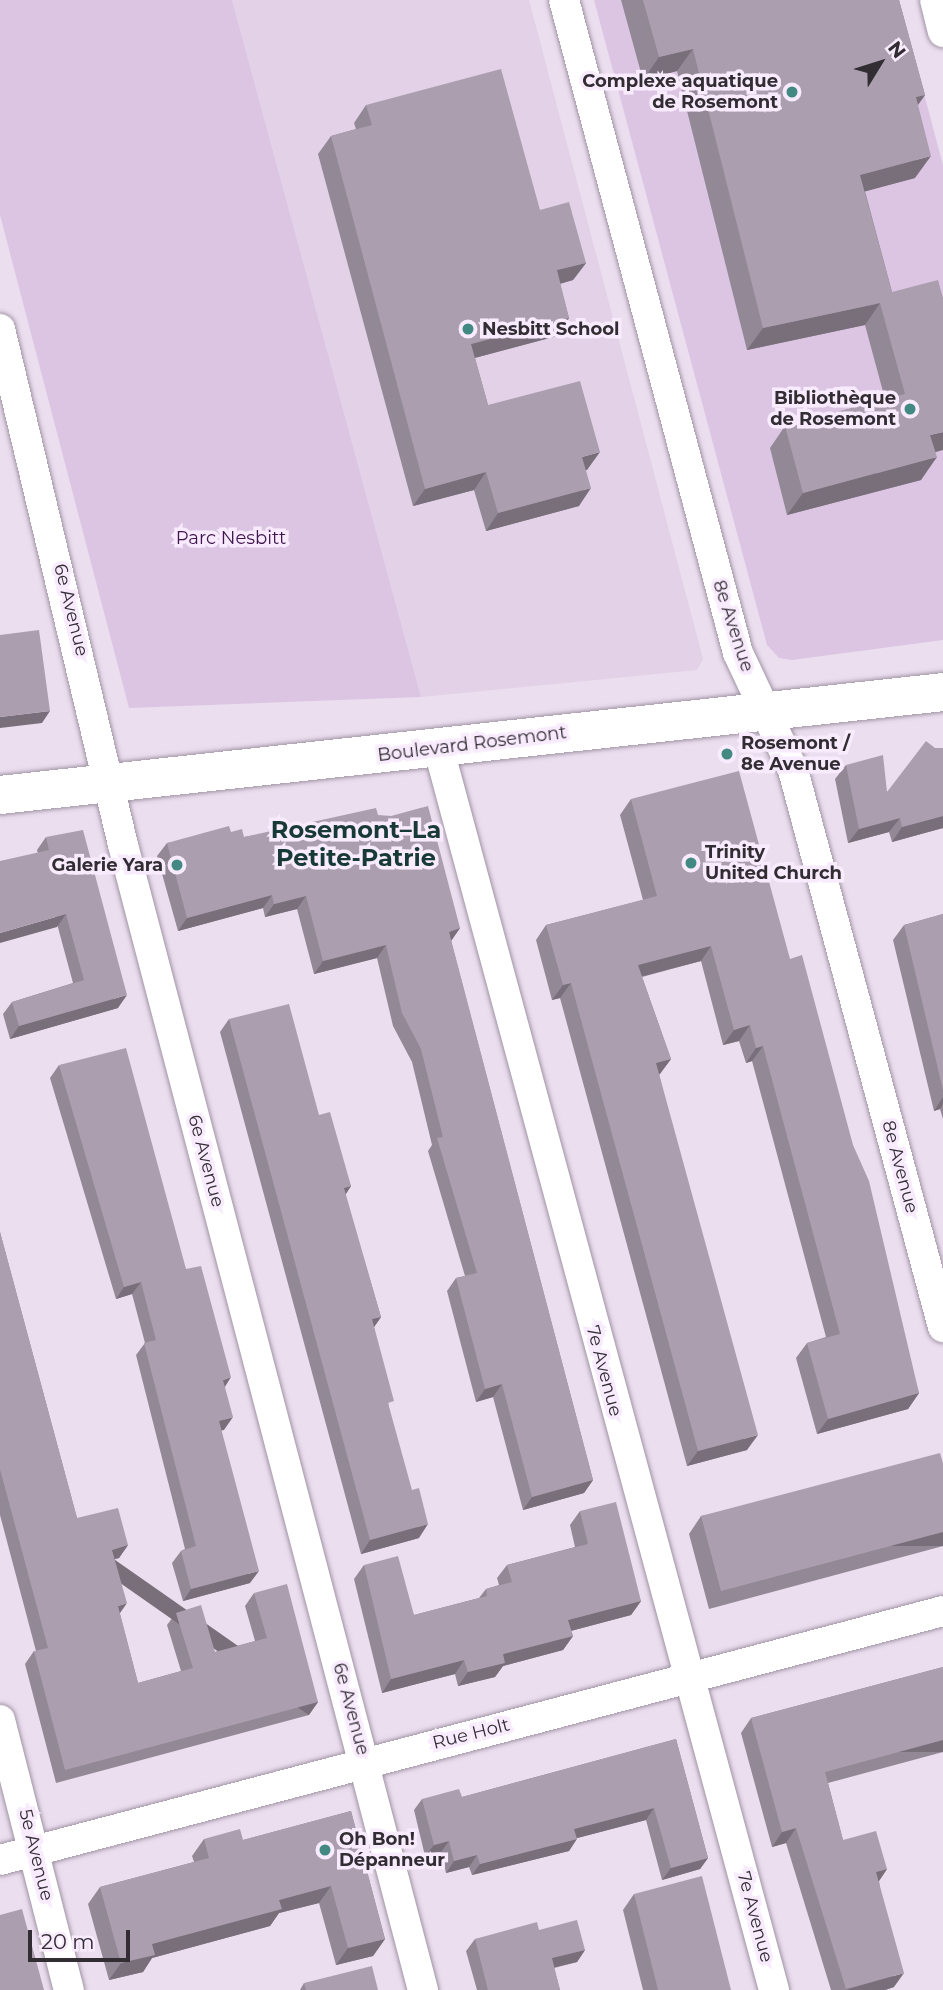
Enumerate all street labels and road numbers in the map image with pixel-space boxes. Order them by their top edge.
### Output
street label: 6e Avenue [49,561,93,659]
street label: 8e Avenue [708,577,758,675]
street label: Boulevard Rosemont [376,722,568,766]
street label: 6e Avenue [183,1112,229,1210]
street label: 8e Avenue [877,1118,923,1216]
street label: 7e Avenue [582,1323,626,1419]
street label: 6e Avenue [328,1660,374,1758]
street label: Rue Holt [430,1714,512,1754]
street label: 5e Avenue [14,1807,58,1903]
street label: 7e Avenue [733,1869,777,1965]

